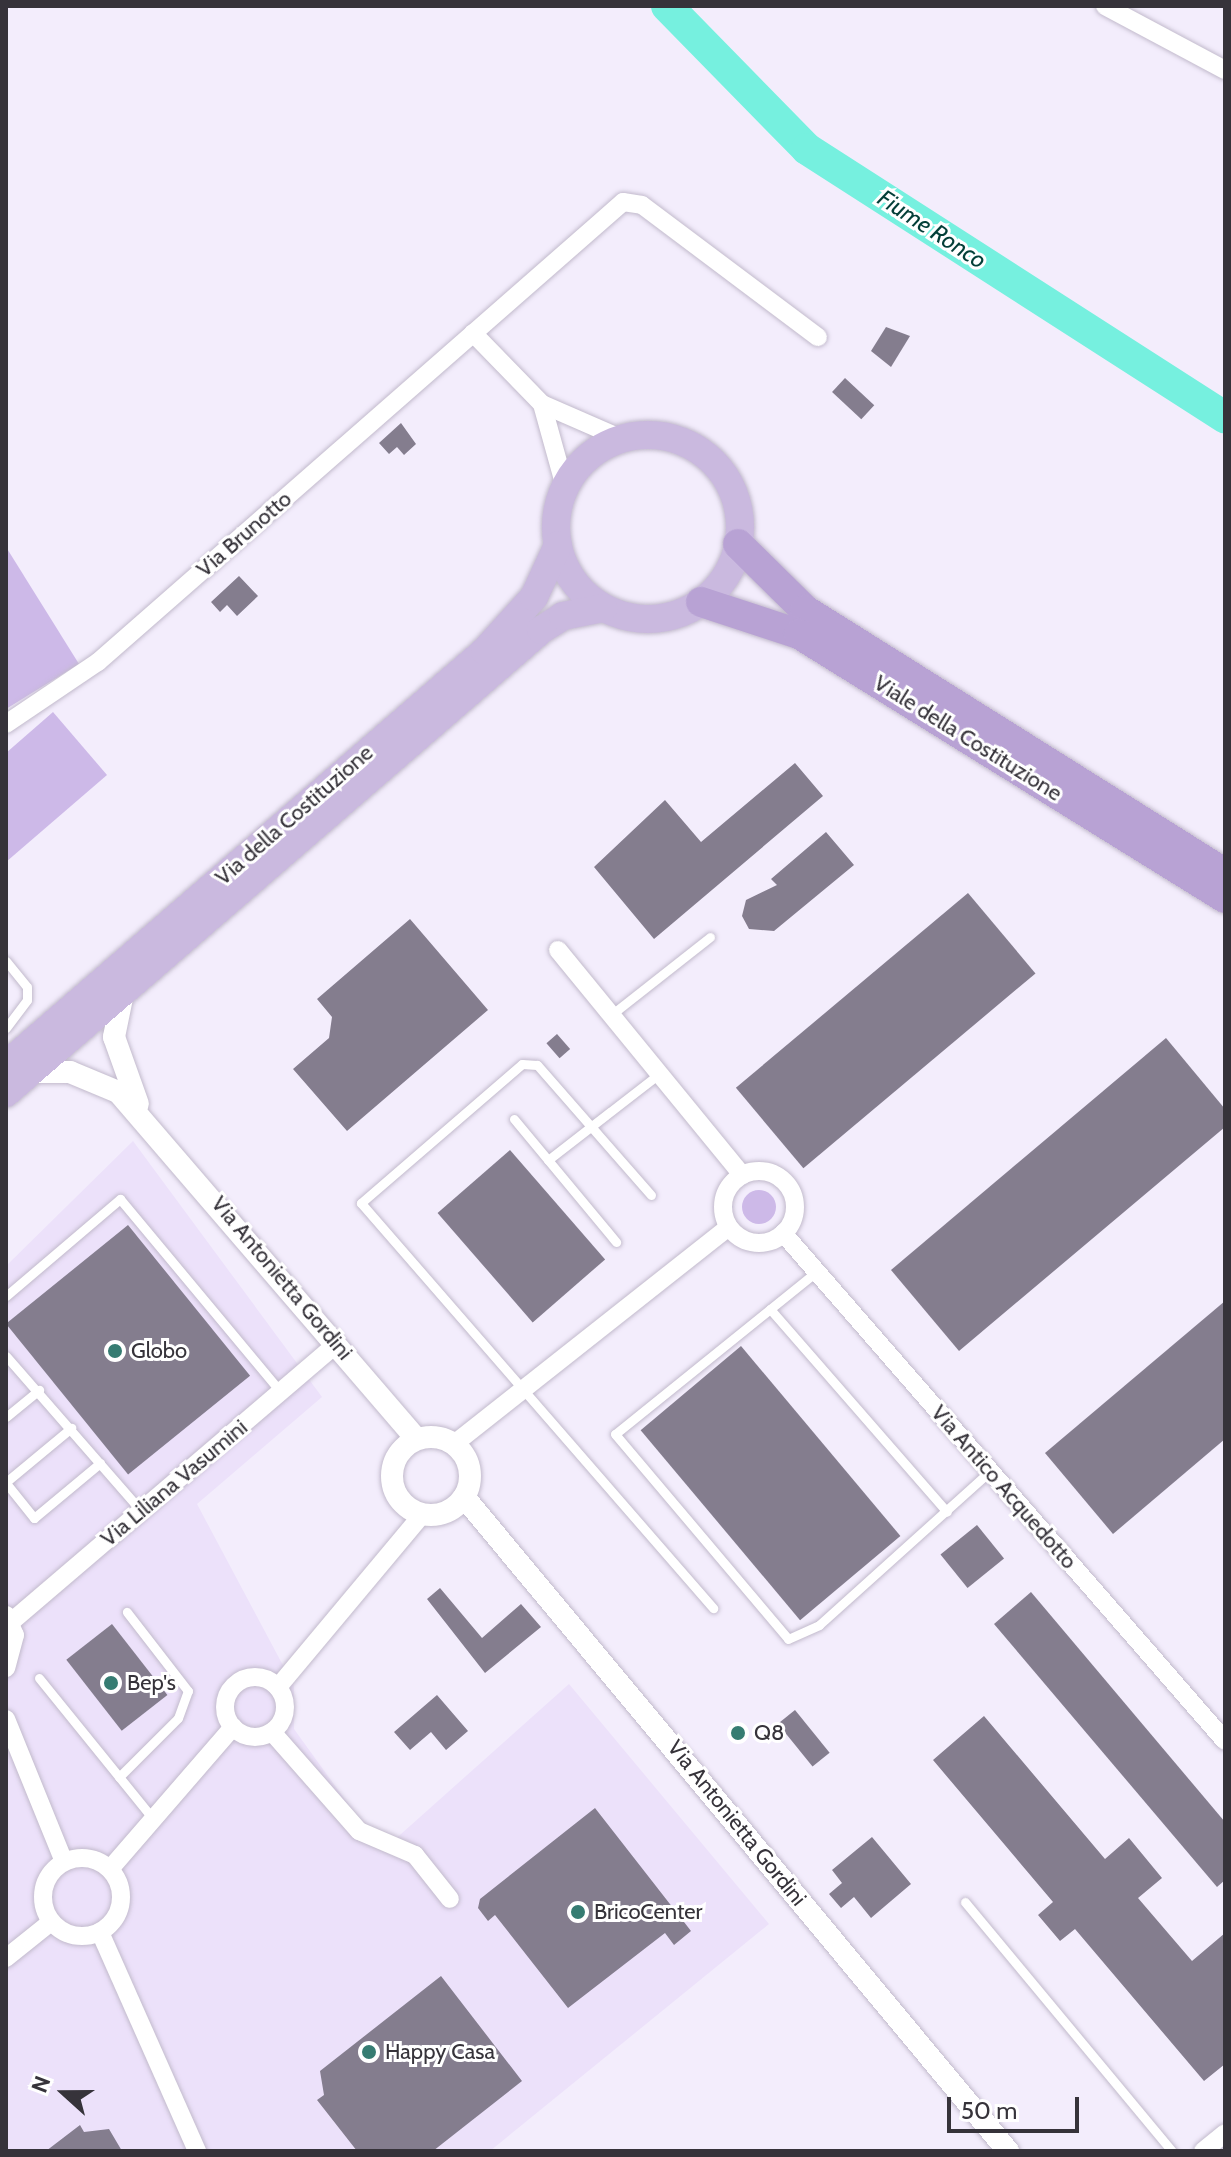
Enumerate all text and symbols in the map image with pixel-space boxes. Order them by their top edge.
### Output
water label: Fiume Ronco [872,183,992,275]
street label: Via Brunotto [191,486,297,582]
street label: Viale della Costituzione [869,669,1067,807]
street label: Via della Costituzione [210,739,378,891]
street label: Via Antonietta Gordini [206,1191,358,1365]
place label: Globo [131,1338,187,1364]
marker: Globo [106,1342,124,1360]
street label: Via Antico Acquedotto [926,1400,1082,1574]
street label: Via Liliana Vasumini [95,1414,253,1552]
place label: Bep's [127,1670,176,1696]
marker: Bep's [102,1674,120,1692]
place label: Q8 [754,1720,784,1746]
marker: Q8 [729,1724,747,1742]
street label: Via Antonietta Gordini [662,1735,812,1911]
place label: BricoCenter [594,1899,703,1925]
marker: BricoCenter [569,1903,587,1921]
place label: Happy Casa [385,2039,495,2065]
marker: Happy Casa [360,2043,378,2061]
north arrow [24,2053,104,2133]
text: N [26,2072,57,2096]
scale bar [951,2081,1083,2131]
text: 50 m [961,2096,1017,2125]

